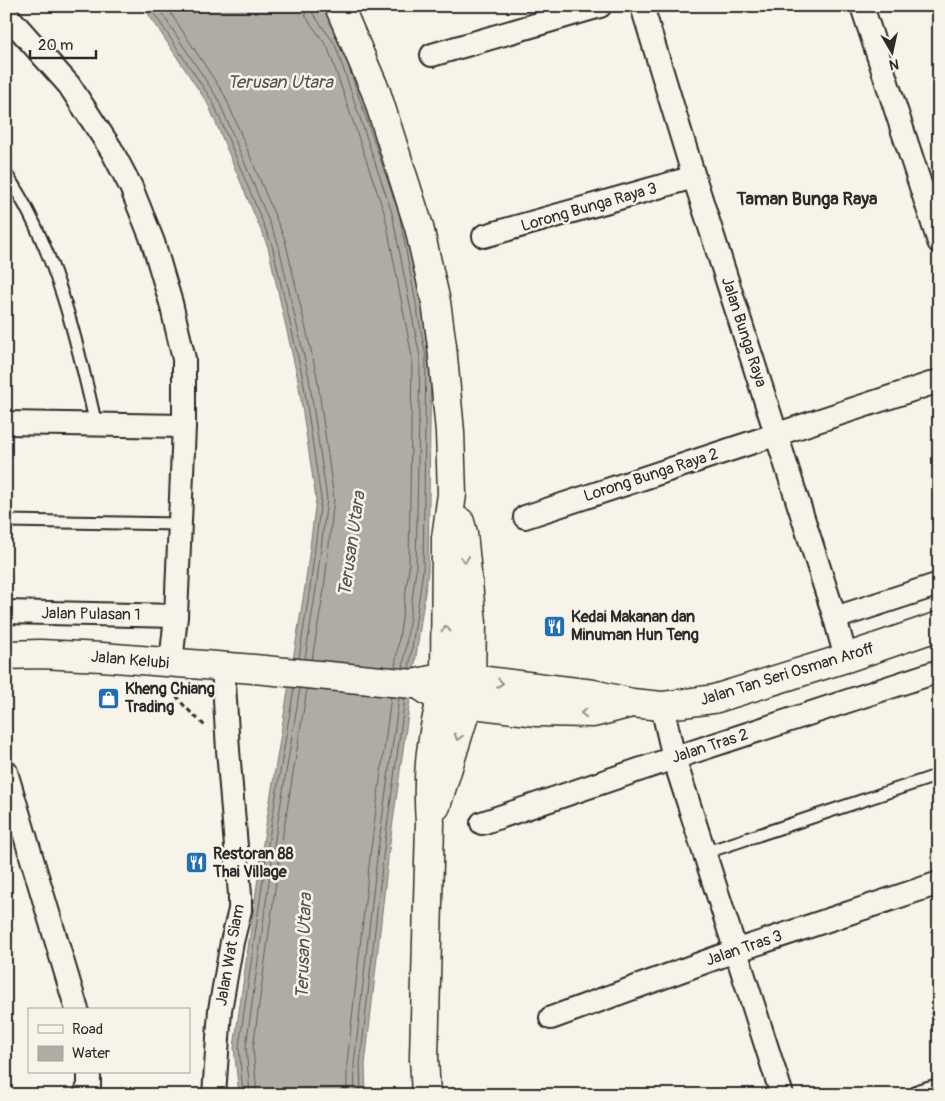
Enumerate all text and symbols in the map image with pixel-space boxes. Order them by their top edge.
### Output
scale bar [30,28,96,60]
north arrow [868,28,918,78]
text: 20 m [38,36,73,55]
text: N [888,55,900,73]
water label: Terusan Utara [227,71,334,94]
street label: Lorong Bunga Raya 3 [519,178,659,236]
district label: Taman Bunga Raya [736,188,878,211]
street label: Jalan Bunga Raya [717,274,771,390]
street label: Lorong Bunga Raya 2 [581,444,721,506]
water label: Terusan Utara [333,489,371,598]
one-way arrow [460,555,471,563]
street label: Jalan Pulasan 1 [41,603,141,625]
place label: Kedai Makanan dan Minuman Hun Teng [571,607,699,645]
restaurant icon: Kedai Makanan dan Minuman Hun Teng [543,614,567,638]
one-way arrow [441,624,451,632]
street label: Jalan Tan Seri Osman Aroff [698,638,877,710]
street label: Jalan Kelubi [90,647,170,673]
one-way arrow [496,677,504,688]
place label: Kheng Chiang Trading [124,679,215,717]
shop icon: Kheng Chiang Trading [97,686,121,710]
one-way arrow [580,708,588,718]
street label: Jalan Tras 2 [669,724,751,768]
one-way arrow [454,732,464,740]
place label: Restoran 88 Thai Village [212,844,294,882]
restaurant icon: Restoran 88 Thai Village [185,851,209,875]
water label: Terusan Utara [291,891,317,999]
street label: Jalan Wat Siam [211,903,249,1007]
street label: Jalan Tras 3 [703,926,785,970]
legend [28,1008,190,1074]
text: Road [72,1020,103,1039]
text: Water [72,1044,111,1063]

